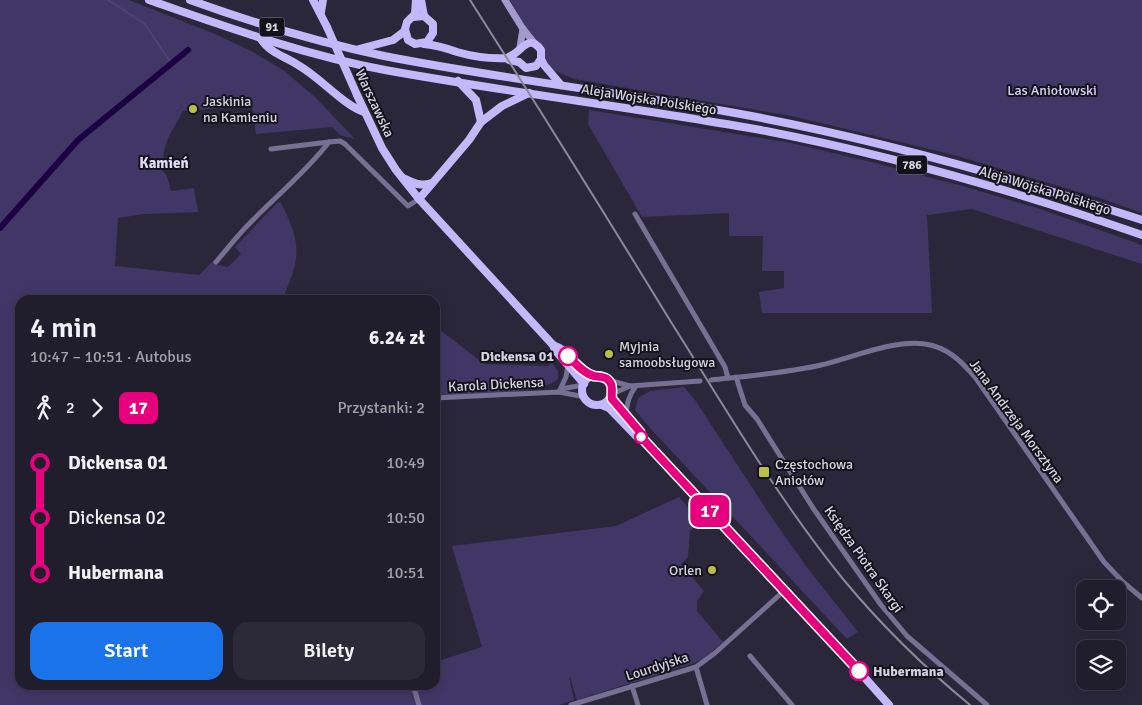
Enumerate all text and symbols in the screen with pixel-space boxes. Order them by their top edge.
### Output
road number: 91 [260,18,284,36]
street label: Warszawska [351,66,398,140]
street label: Aleja Wojska Polskiego [580,80,718,119]
park label: Las Aniołowski [1007,82,1097,99]
place label: Jaskinia na Kamieniu [203,93,277,126]
marker: Jaskinia na Kamieniu [187,103,199,115]
district label: Kamień [139,154,189,172]
road number: 786 [897,156,927,174]
street label: Aleja Wojska Polskiego [977,162,1113,219]
text: 4 min [30,311,97,345]
text: 6.24 zł [369,326,425,350]
place label: Myjnia samoobsługowa [619,338,715,371]
marker: Dickensa 01 [558,346,578,366]
text: 10:47 – 10:51 · Autobus [30,347,191,367]
place label: Dickensa 01 [481,348,554,365]
marker: Myjnia samoobsługowa [603,348,615,360]
street label: Jana Andrzeja Morsztyna [966,356,1067,487]
street label: Karola Dickensa [448,373,544,395]
icon: walk [30,394,58,422]
icon: forward [83,394,111,422]
text: 17 [129,397,148,419]
text: 2 [66,398,75,418]
text: Przystanki: 2 [337,398,425,418]
unlabelled marker [634,430,648,444]
text: Dickensa 01 [68,451,168,475]
text: 10:49 [386,453,425,473]
place label: Częstochowa Aniołów [775,456,853,489]
marker: Częstochowa Aniołów [757,465,771,479]
line badge: 17 [688,495,732,527]
text: 17 [700,500,720,522]
street label: Księdza Piotra Skargi [820,503,907,616]
text: Dickensa 02 [68,506,166,530]
text: 10:50 [386,508,425,528]
text: Hubermana [68,561,164,585]
place label: Orlen [669,562,702,579]
text: 10:51 [386,563,425,583]
marker: Orlen [706,564,718,576]
map controls [1076,580,1126,690]
button: locate [1076,580,1126,630]
button: Start [30,622,223,680]
button: Bilety [233,622,425,680]
button: layers [1076,640,1126,690]
street label: Lourdyjska [624,648,691,685]
marker: Hubermana [849,661,869,681]
place label: Hubermana [873,663,944,680]

